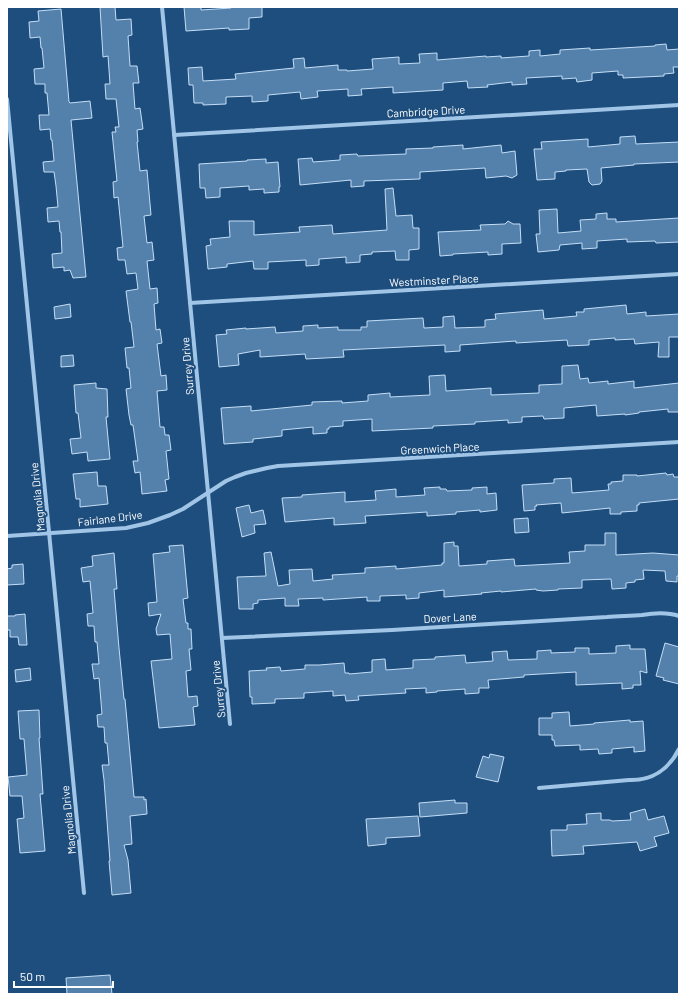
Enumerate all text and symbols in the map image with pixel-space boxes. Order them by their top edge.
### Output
street label: Cambridge Drive [386,102,466,120]
street label: Westminster Place [389,271,479,289]
street label: Surrey Drive [178,337,196,395]
street label: Greenwich Place [400,439,480,457]
street label: Magnolia Drive [27,462,47,532]
street label: Fairlane Drive [77,508,143,528]
street label: Dover Lane [423,609,477,625]
street label: Surrey Drive [209,659,227,718]
street label: Magnolia Drive [58,785,78,855]
scale bar [14,963,113,989]
text: 50 m [20,969,45,983]

